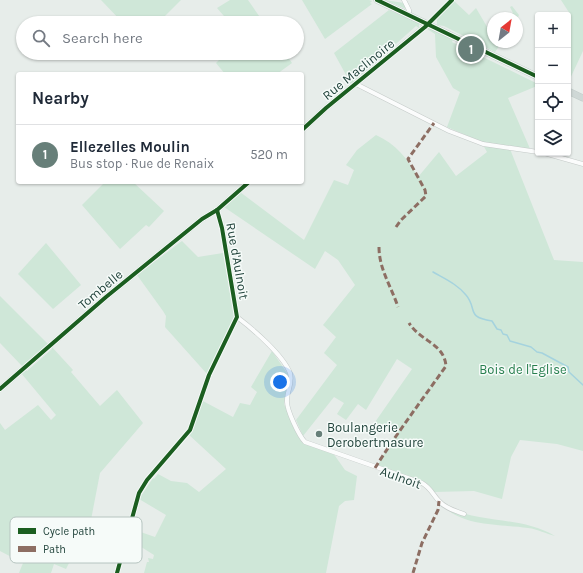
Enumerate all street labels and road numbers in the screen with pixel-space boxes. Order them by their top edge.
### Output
street label: Rue Maclinoire [319,36,398,103]
street label: Rue d'Aulnoit [223,221,252,301]
street label: Tombelle [75,266,126,312]
street label: Aulnoit [378,463,424,492]

